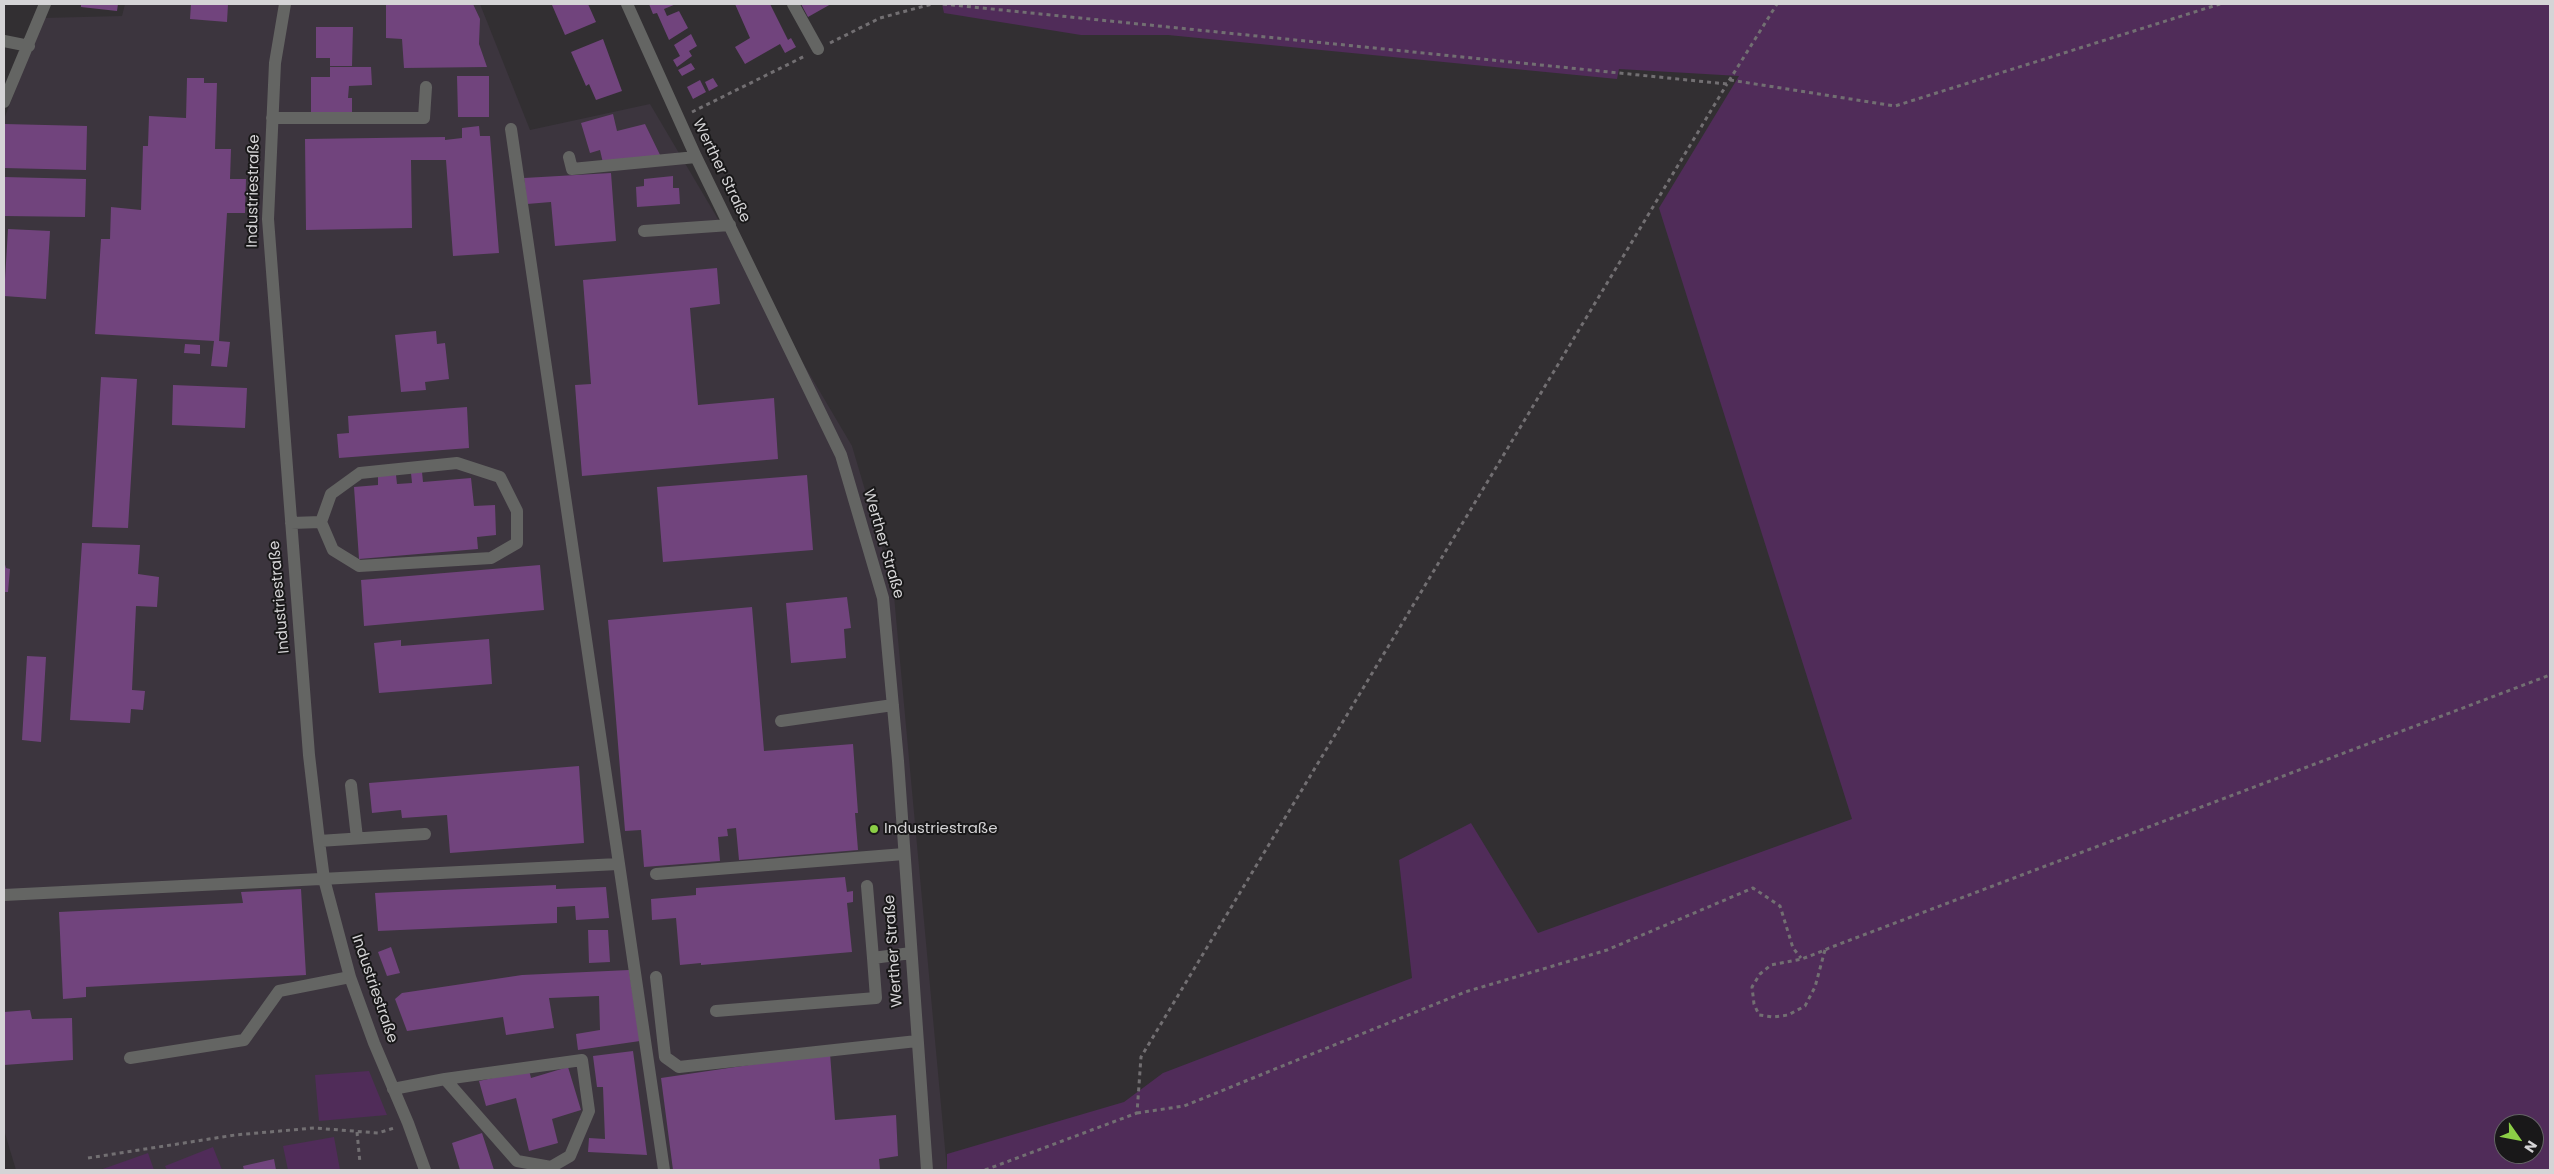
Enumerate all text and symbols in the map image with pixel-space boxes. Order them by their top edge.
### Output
street label: Werther Straße [688,116,754,226]
street label: Industriestraße [244,134,264,248]
street label: Werther Straße [859,487,907,601]
street label: Industriestraße [266,540,294,654]
place label: Industriestraße [884,820,997,838]
marker: Industriestraße [868,823,880,835]
street label: Werther Straße [881,894,907,1008]
street label: Industriestraße [347,932,401,1046]
north arrow [2494,1114,2544,1164]
text: N [2519,1137,2542,1156]

